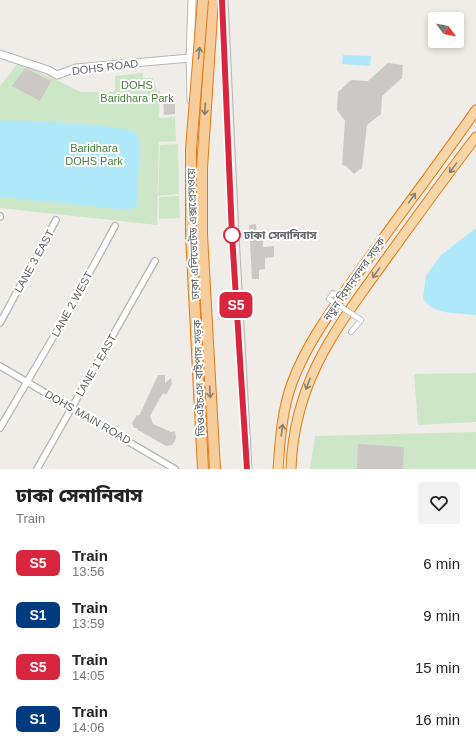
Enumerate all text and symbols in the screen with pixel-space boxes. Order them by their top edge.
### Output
north arrow [428,12,464,48]
map controls [428,12,464,48]
one-way arrow [195,47,202,60]
street label: DOHS ROAD [71,57,139,77]
park label: DOHS Baridhara Park [100,79,174,104]
one-way arrow [201,102,208,115]
park label: Baridhara DOHS Park [65,142,123,167]
one-way arrow [449,163,457,174]
street label: ঢাকা এলিভেটেড এক্সপ্রেসওয়ে [185,168,201,301]
one-way arrow [408,192,416,203]
marker: ঢাকা সেনানিবাস [223,226,241,244]
street label: LANE 3 EAST [12,227,56,294]
place label: ঢাকা সেনানিবাস [243,229,318,241]
street label: নতুন বিমানবন্দর সড়ক [320,235,388,324]
one-way arrow [372,268,380,279]
street label: LANE 2 WEST [49,269,95,339]
line badge: S5 [218,292,254,318]
text: S5 [227,297,245,313]
street label: ডিওএইচএস বাইপাস সড়ক [191,320,207,437]
street label: LANE 1 EAST [73,332,119,398]
one-way arrow [304,377,311,390]
one-way arrow [207,385,214,398]
street label: DOHS MAIN ROAD [43,388,133,447]
one-way arrow [278,424,286,437]
button: heart [418,482,460,524]
text: ঢাকা সেনানিবাস [16,485,143,506]
text: Train [16,511,45,526]
text: Train [72,547,108,564]
text: S5 [29,555,47,571]
text: 6 min [423,555,460,572]
text: 13:56 [72,564,105,579]
text: Train [72,599,108,616]
text: S1 [29,607,47,623]
text: 9 min [423,607,460,624]
text: 13:59 [72,616,105,631]
text: Train [72,651,108,668]
text: S5 [29,659,47,675]
text: 15 min [415,659,460,676]
text: 14:05 [72,668,105,683]
text: Train [72,703,108,720]
text: S1 [29,711,47,727]
text: 16 min [415,711,460,728]
text: 14:06 [72,720,105,735]

